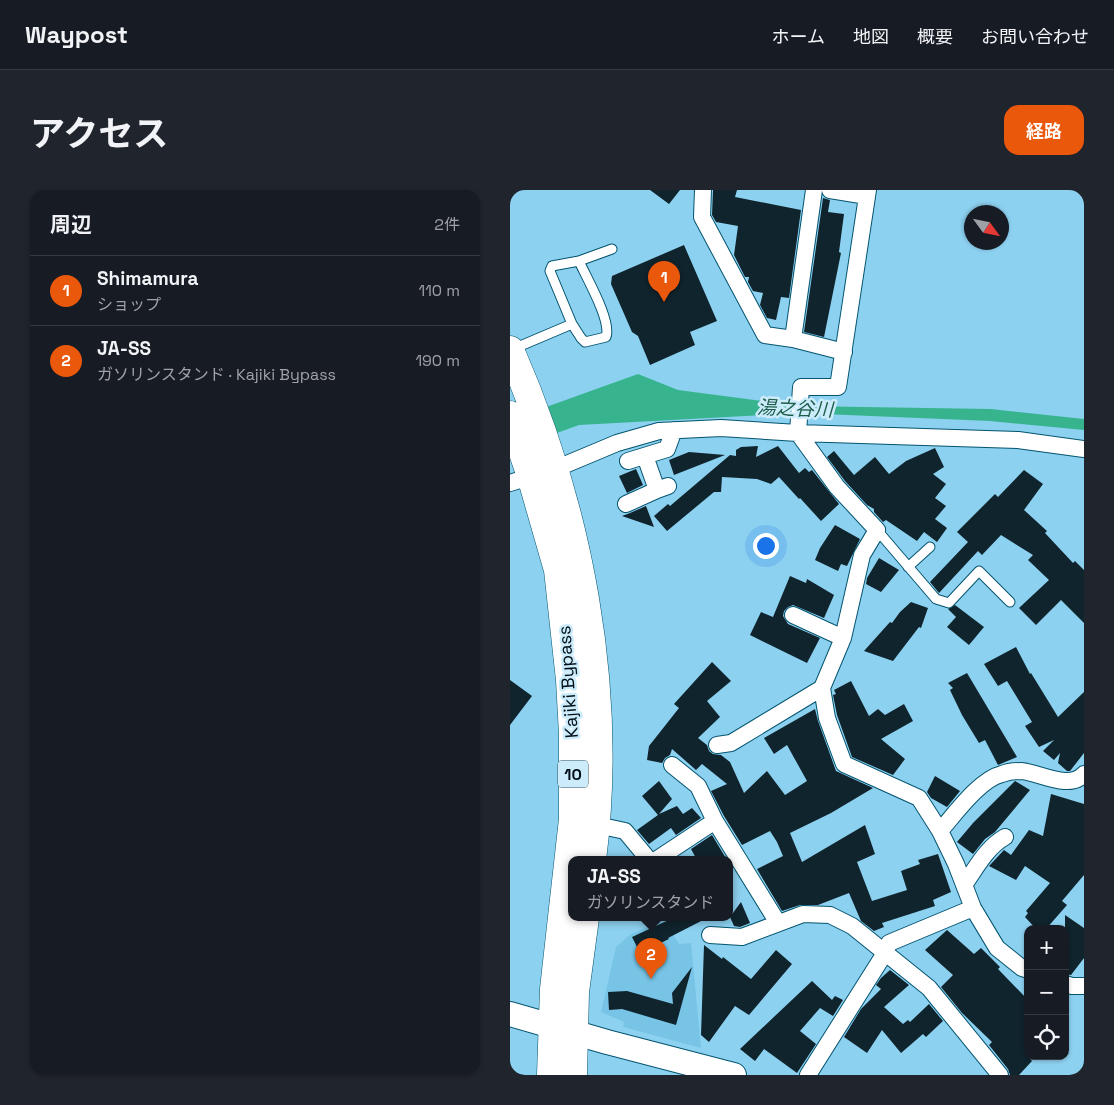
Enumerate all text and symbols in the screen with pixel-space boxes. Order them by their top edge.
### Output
text: Waypost [25,19,128,50]
text: ホーム [772,25,825,48]
text: 地図 [853,25,889,48]
text: 概要 [917,25,953,48]
text: お問い合わせ [981,25,1089,48]
button: 経路 [1004,105,1084,155]
text: アクセス [30,112,168,156]
north arrow [964,205,1009,250]
text: 周辺 [50,211,92,238]
text: 2件 [434,214,460,235]
pin: 1 [648,261,680,302]
text: Shimamura [97,266,199,291]
text: 1 [62,280,70,301]
text: 110 m [418,280,460,301]
text: ショップ [97,294,161,315]
text: JA-SS [97,336,151,361]
text: 2 [61,350,71,371]
text: 190 m [415,350,460,371]
text: ガソリンスタンド · Kajiki Bypass [97,364,336,385]
water label: 湯之谷川 [757,395,835,422]
your location [753,533,779,559]
street label: Kajiki Bypass [552,625,583,739]
road number: 10 [558,760,588,788]
popup [568,856,733,921]
text: JA-SS [587,864,641,889]
text: ガソリンスタンド [587,892,714,913]
map controls [1024,925,1069,1060]
button: + [1024,925,1069,970]
pin: 2 [635,938,667,979]
button: − [1024,970,1069,1015]
button: locate [1024,1015,1069,1060]

